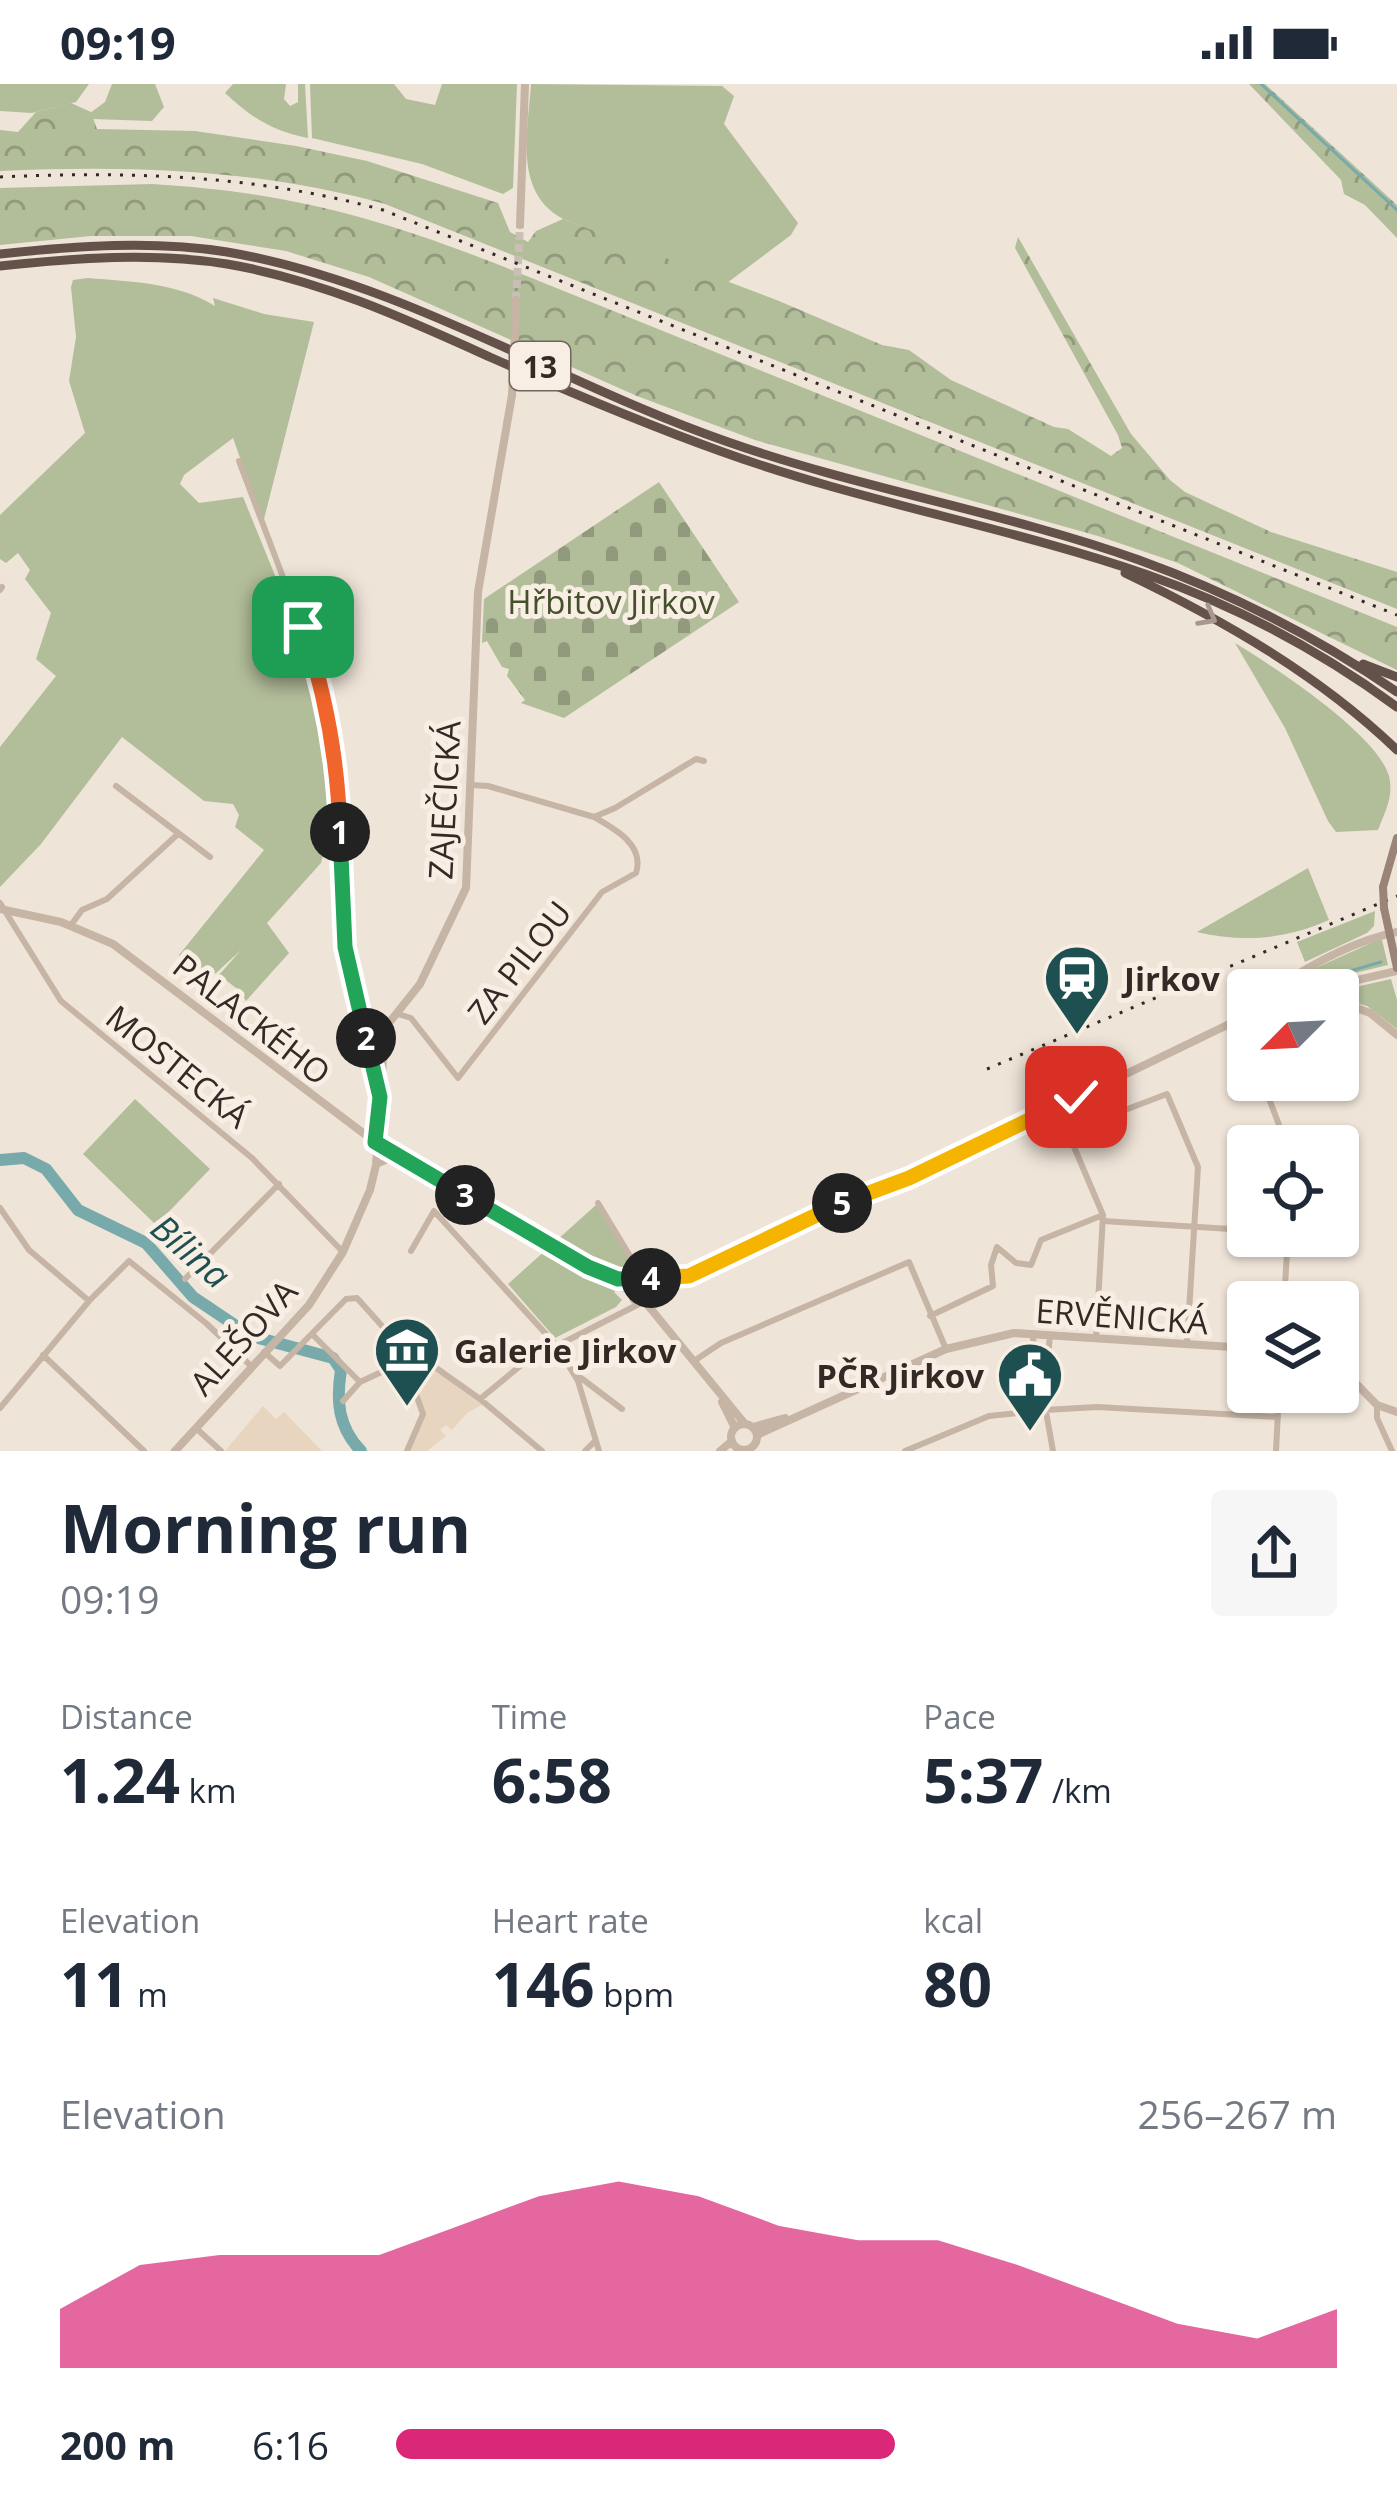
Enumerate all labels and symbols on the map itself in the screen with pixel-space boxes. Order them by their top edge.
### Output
road number: 13 [510,342,570,390]
pin [252,576,354,678]
park label: Hřbitov Jirkov [507,579,715,624]
one-way arrow [1195,603,1217,626]
street label: ZAJEČICKÁ [417,719,471,880]
pin: 1 [310,802,370,862]
street label: ZA PILOU [457,891,581,1033]
street label: PALACKÉHO [164,943,340,1095]
station icon: Jirkov [1042,943,1112,1037]
place label: Jirkov [1121,956,1220,1001]
north arrow [1227,969,1359,1101]
street label: MOSTECKÁ [97,994,259,1138]
pin: 2 [336,1008,396,1068]
pin [1025,1046,1127,1148]
pin: 3 [435,1165,495,1225]
pin: 5 [812,1173,872,1233]
water label: Bílina [141,1203,241,1299]
pin: 4 [621,1248,681,1308]
street label: ALEŠOVA [179,1270,307,1404]
street label: ERVĚNICKÁ [1034,1288,1210,1344]
museum icon: Galerie Jirkov [372,1315,442,1409]
place label: Galerie Jirkov [454,1328,676,1373]
public building icon: PČR Jirkov [995,1340,1065,1434]
place label: PČR Jirkov [816,1353,984,1398]

